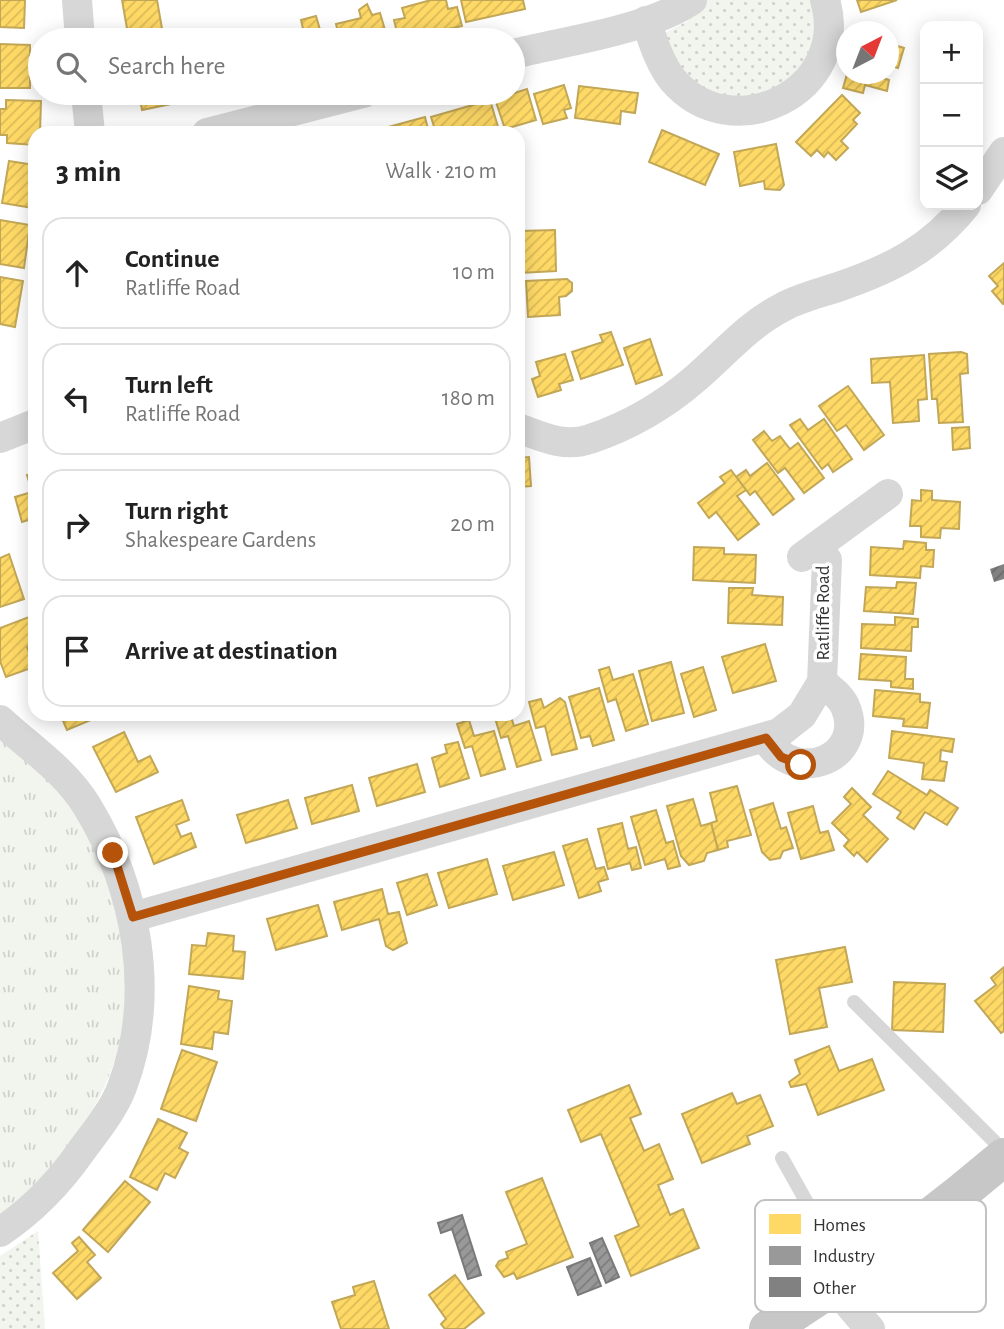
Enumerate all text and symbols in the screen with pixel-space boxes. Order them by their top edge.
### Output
north arrow [836,21,899,84]
map controls [920,21,983,210]
button: + [920,21,983,84]
search box [28,28,525,105]
icon: search [52,48,90,86]
text: Search here [108,53,226,79]
button: − [920,84,983,147]
button: layers [920,147,983,210]
text: 3 min [56,157,121,187]
text: Walk · 210 m [385,160,497,183]
text: Continue [125,246,220,272]
icon: ahead [58,254,96,292]
text: 10 m [453,261,495,284]
text: Ratliffe Road [125,277,240,300]
text: Turn left [125,372,213,398]
icon: left [58,380,96,418]
text: 180 m [442,387,495,410]
text: Ratliffe Road [125,403,240,426]
text: Turn right [125,498,228,524]
icon: right [58,506,96,544]
text: 20 m [450,513,495,536]
text: Shakespeare Gardens [125,529,316,552]
street label: Ratliffe Road [814,565,833,661]
icon: arrive [58,632,96,670]
text: Arrive at destination [125,638,338,664]
route start [785,749,816,780]
route end [97,837,128,868]
legend [755,1200,986,1312]
text: Homes [813,1216,866,1235]
text: Industry [813,1247,875,1266]
text: Other [813,1279,856,1298]

